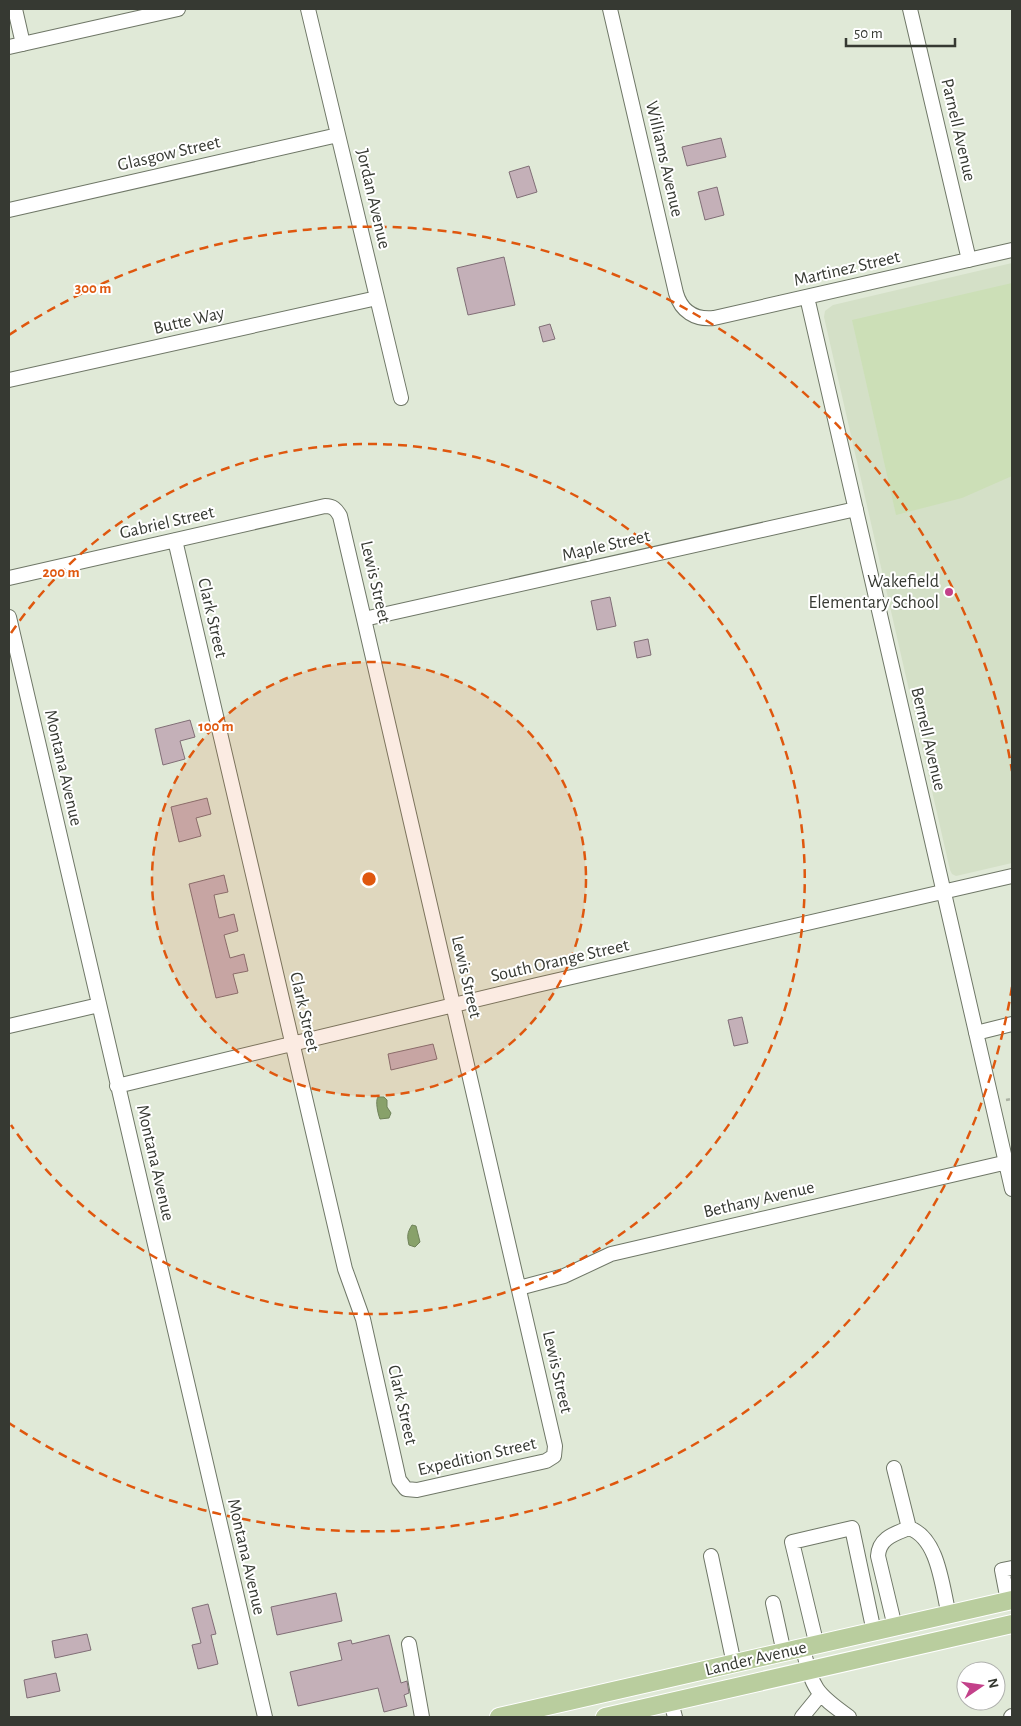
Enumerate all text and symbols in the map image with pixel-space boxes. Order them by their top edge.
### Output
scale bar [846,15,955,47]
text: 50 m [854,26,883,41]
street label: Parnell Avenue [937,77,979,183]
street label: Williams Avenue [642,99,686,219]
street label: Glasgow Street [116,133,222,175]
street label: Jordan Avenue [353,147,393,251]
street label: Martinez Street [792,248,902,290]
text: 300 m [75,281,111,296]
street label: Butte Way [152,304,227,338]
street label: Gabriel Street [118,503,216,543]
street label: Maple Street [560,527,652,565]
street label: Lewis Street [357,539,393,625]
text: 200 m [42,565,80,580]
place label: Wakefield Elementary School [809,573,939,612]
street label: Clark Street [194,576,230,660]
marker: Wakefield Elementary School [943,586,955,598]
street label: Bernell Avenue [907,686,949,792]
street label: Montana Avenue [41,708,85,828]
text: 100 m [198,719,234,734]
centre of rings [360,870,378,888]
street label: Lewis Street [448,934,484,1020]
street label: South Orange Street [489,936,631,986]
street label: Clark Street [286,970,322,1054]
street label: Montana Avenue [133,1103,177,1223]
street label: Bethany Avenue [702,1179,816,1221]
street label: Lewis Street [539,1329,575,1415]
street label: Clark Street [384,1363,420,1447]
street label: Expedition Street [416,1435,538,1479]
street label: Montana Avenue [224,1497,268,1617]
street label: Lander Avenue [703,1639,809,1679]
north arrow [956,1661,1006,1711]
text: N [985,1677,1001,1690]

